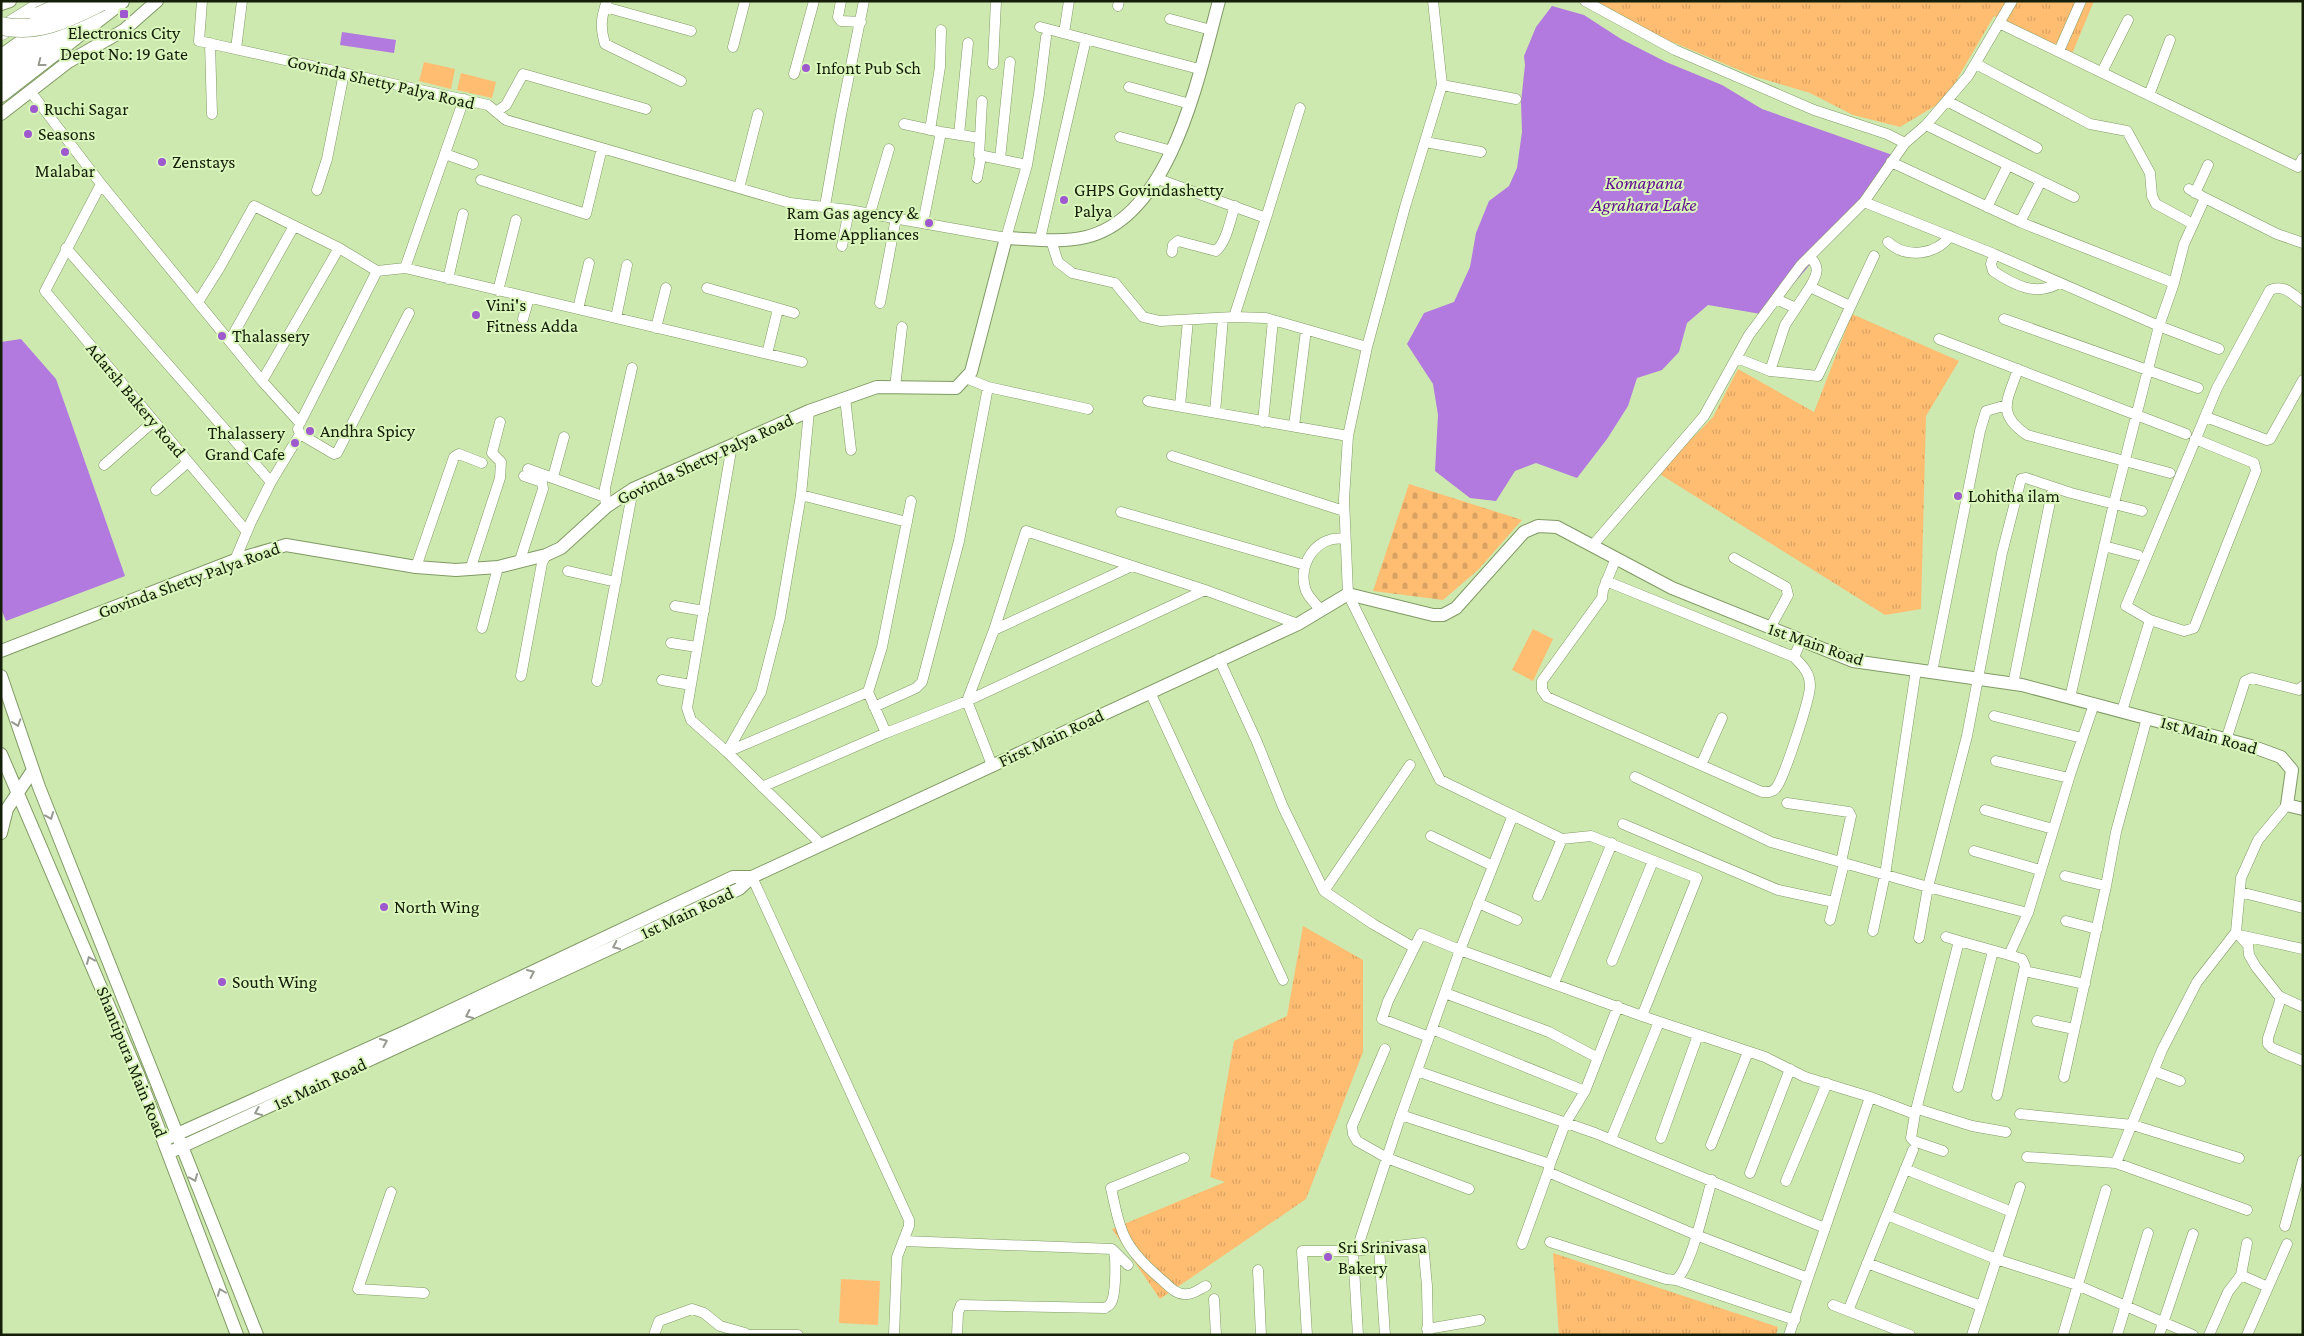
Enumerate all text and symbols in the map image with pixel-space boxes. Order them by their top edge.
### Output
marker: Electronics City Depot No: 19 Gate [118,8,130,20]
place label: Electronics City Depot No: 19 Gate [60,23,188,64]
street label: Govinda Shetty Palya Road [285,51,477,113]
one-way arrow [37,57,47,66]
place label: Infont Pub Sch [816,58,921,78]
marker: Infont Pub Sch [800,62,812,74]
place label: Ruchi Sagar [44,99,129,119]
marker: Ruchi Sagar [28,103,40,115]
place label: Seasons [38,124,95,144]
marker: Seasons [22,128,34,140]
marker: Malabar [59,146,71,158]
place label: Zenstays [172,152,235,172]
marker: Zenstays [156,156,168,168]
place label: Malabar [35,161,96,181]
water label: Komapana Agrahara Lake [1590,172,1697,215]
place label: GHPS Govindashetty Palya [1074,180,1224,221]
marker: GHPS Govindashetty Palya [1058,194,1070,206]
place label: Ram Gas agency & Home Appliances [787,203,919,244]
marker: Ram Gas agency & Home Appliances [923,217,935,229]
place label: Vini's Fitness Adda [486,295,578,336]
marker: Vini's Fitness Adda [470,309,482,321]
place label: Thalassery [232,326,310,346]
marker: Thalassery [216,330,228,342]
street label: Adarsh Bakery Road [82,339,190,462]
street label: Govinda Shetty Palya Road [614,409,797,509]
place label: Andhra Spicy [320,421,416,441]
place label: Thalassery Grand Cafe [205,423,286,464]
marker: Andhra Spicy [304,425,316,437]
marker: Thalassery Grand Cafe [289,437,301,449]
place label: Lohitha ilam [1968,486,2060,506]
marker: Lohitha ilam [1952,490,1964,502]
street label: Govinda Shetty Palya Road [95,538,283,622]
street label: 1st Main Road [1766,618,1867,670]
street label: First Main Road [995,705,1107,771]
street label: 1st Main Road [2158,712,2260,759]
one-way arrow [11,718,21,726]
one-way arrow [43,811,54,820]
street label: 1st Main Road [638,883,737,943]
place label: North Wing [394,897,480,917]
marker: North Wing [378,901,390,913]
one-way arrow [612,940,621,950]
one-way arrow [85,956,96,965]
one-way arrow [526,969,535,979]
place label: South Wing [232,972,318,992]
marker: South Wing [216,976,228,988]
street label: Shantipura Main Road [93,984,172,1141]
one-way arrow [465,1009,474,1019]
one-way arrow [379,1037,388,1048]
street label: 1st Main Road [271,1054,370,1114]
one-way arrow [254,1106,263,1117]
one-way arrow [188,1173,198,1182]
place label: Sri Srinivasa Bakery [1338,1237,1427,1278]
marker: Sri Srinivasa Bakery [1322,1251,1334,1263]
one-way arrow [217,1288,227,1297]

